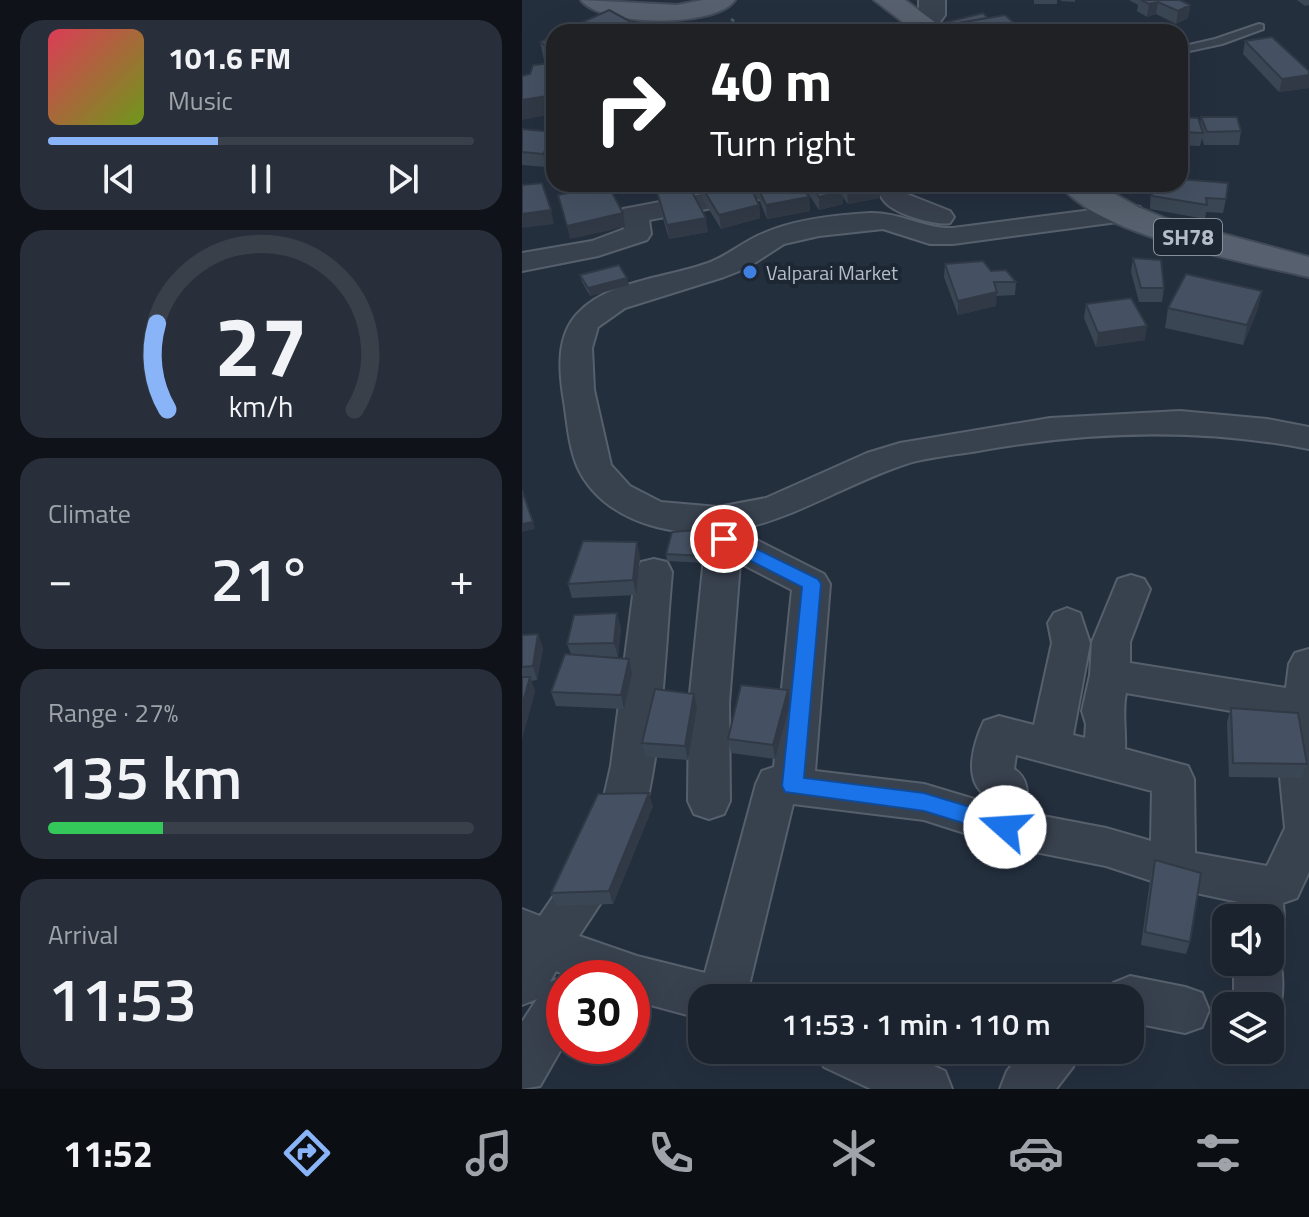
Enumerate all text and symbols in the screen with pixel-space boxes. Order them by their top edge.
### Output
text: 101.6 FM [168,35,291,81]
text: 40 m [710,38,832,123]
icon: right [578,56,682,160]
text: Music [168,81,233,120]
text: Turn right [710,115,855,170]
icon: previous [97,157,141,201]
icon: pause [239,157,283,201]
icon: next [381,157,425,201]
road number: SH78 [1154,219,1222,255]
place label: Valparai Market [766,257,898,288]
marker: Valparai Market [741,263,759,281]
text: 27 [214,282,308,408]
text: km/h [229,385,293,428]
text: Climate [48,494,131,533]
pin [690,505,758,573]
icon: arrive [702,517,746,561]
text: 21° [211,533,311,624]
text: − [48,545,73,612]
text: + [449,545,474,612]
text: Range · 27% [48,693,178,732]
text: 135 km [48,731,242,822]
position arrow [963,785,1047,869]
map controls [1212,904,1284,1064]
button: sound [1212,904,1284,976]
text: Arrival [48,915,119,954]
text: 11:53 [48,953,197,1044]
speed limit sign: 30 [546,960,650,1064]
button: layers [1212,992,1284,1064]
text: 11:53 · 1 min · 110 m [781,1001,1051,1047]
icon: directions [279,1125,335,1181]
icon: music [461,1125,517,1181]
icon: phone [643,1125,699,1181]
icon: climate [826,1125,882,1181]
icon: car [1008,1125,1064,1181]
icon: filters [1190,1125,1246,1181]
text: 11:52 [63,1126,153,1181]

